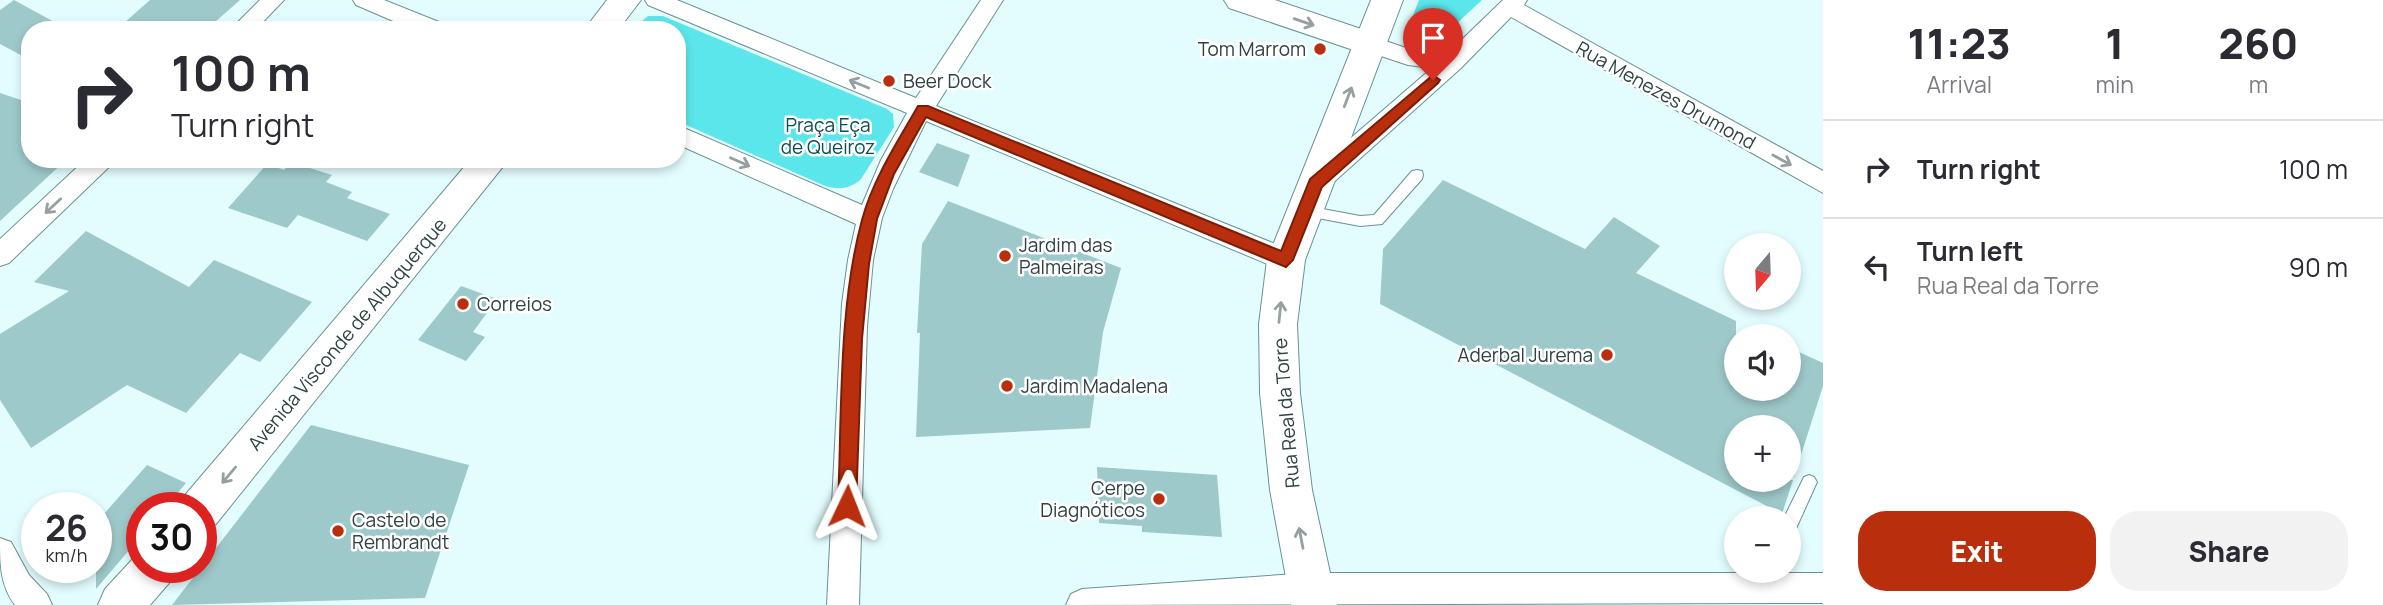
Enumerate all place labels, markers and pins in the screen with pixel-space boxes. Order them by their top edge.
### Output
pin [1403,8,1463,80]
place label: Tom Marrom [1198,36,1306,62]
marker: Tom Marrom [1312,41,1328,57]
place label: Beer Dock [903,68,992,94]
marker: Beer Dock [881,73,897,89]
place label: Jardim das Palmeiras [1019,232,1112,280]
marker: Jardim das Palmeiras [997,248,1013,264]
place label: Correios [477,291,552,317]
marker: Correios [455,296,471,312]
place label: Aderbal Jurema [1457,342,1593,368]
marker: Aderbal Jurema [1599,347,1615,363]
place label: Jardim Madalena [1021,373,1168,399]
marker: Jardim Madalena [999,378,1015,394]
place label: Cerpe Diagnóticos [1040,475,1145,523]
marker: Cerpe Diagnóticos [1151,491,1167,507]
place label: Castelo de Rembrandt [352,507,449,555]
marker: Castelo de Rembrandt [330,523,346,539]

